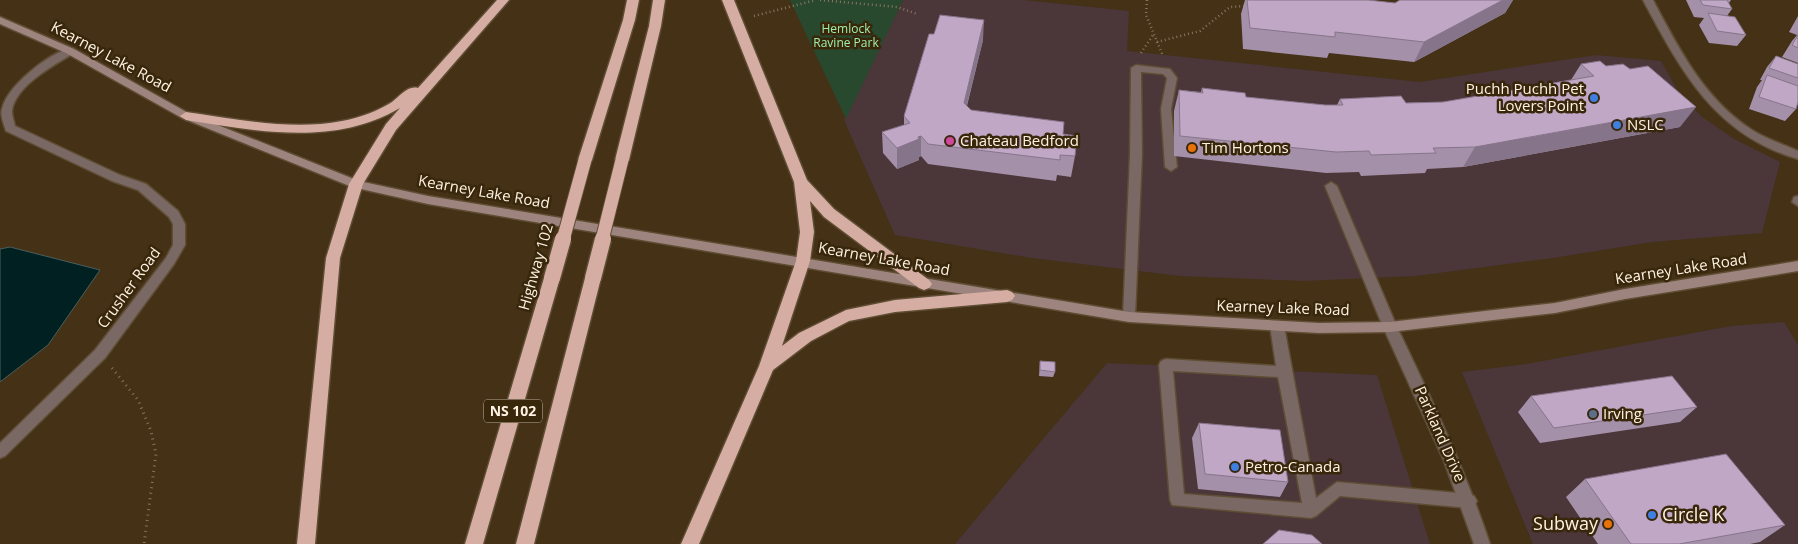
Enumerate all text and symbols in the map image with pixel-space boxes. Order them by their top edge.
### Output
street label: Kearney Lake Road [48,16,175,96]
park label: Hemlock Ravine Park [813,20,879,51]
place label: Puchh Puchh Pet Lovers Point [1466,78,1584,115]
marker: Puchh Puchh Pet Lovers Point [1588,92,1600,104]
place label: NSLC [1627,114,1664,134]
marker: NSLC [1611,119,1623,131]
place label: Chateau Bedford [960,130,1079,150]
marker: Chateau Bedford [944,135,956,147]
place label: Tim Hortons [1202,137,1289,157]
marker: Tim Hortons [1186,142,1198,154]
street label: Kearney Lake Road [417,170,552,212]
street label: Highway 102 [513,221,557,312]
street label: Kearney Lake Road [817,237,952,279]
street label: Crusher Road [92,243,164,332]
street label: Kearney Lake Road [1613,248,1748,288]
street label: Kearney Lake Road [1216,295,1350,319]
street label: Parkland Drive [1411,383,1471,484]
road number: NS 102 [484,400,542,422]
place label: Irving [1603,403,1642,423]
marker: Irving [1587,408,1599,420]
place label: Petro-Canada [1245,456,1341,476]
marker: Petro-Canada [1229,461,1241,473]
place label: Circle K [1662,502,1725,526]
marker: Circle K [1646,509,1658,521]
place label: Subway [1533,511,1599,535]
marker: Subway [1602,518,1614,530]

